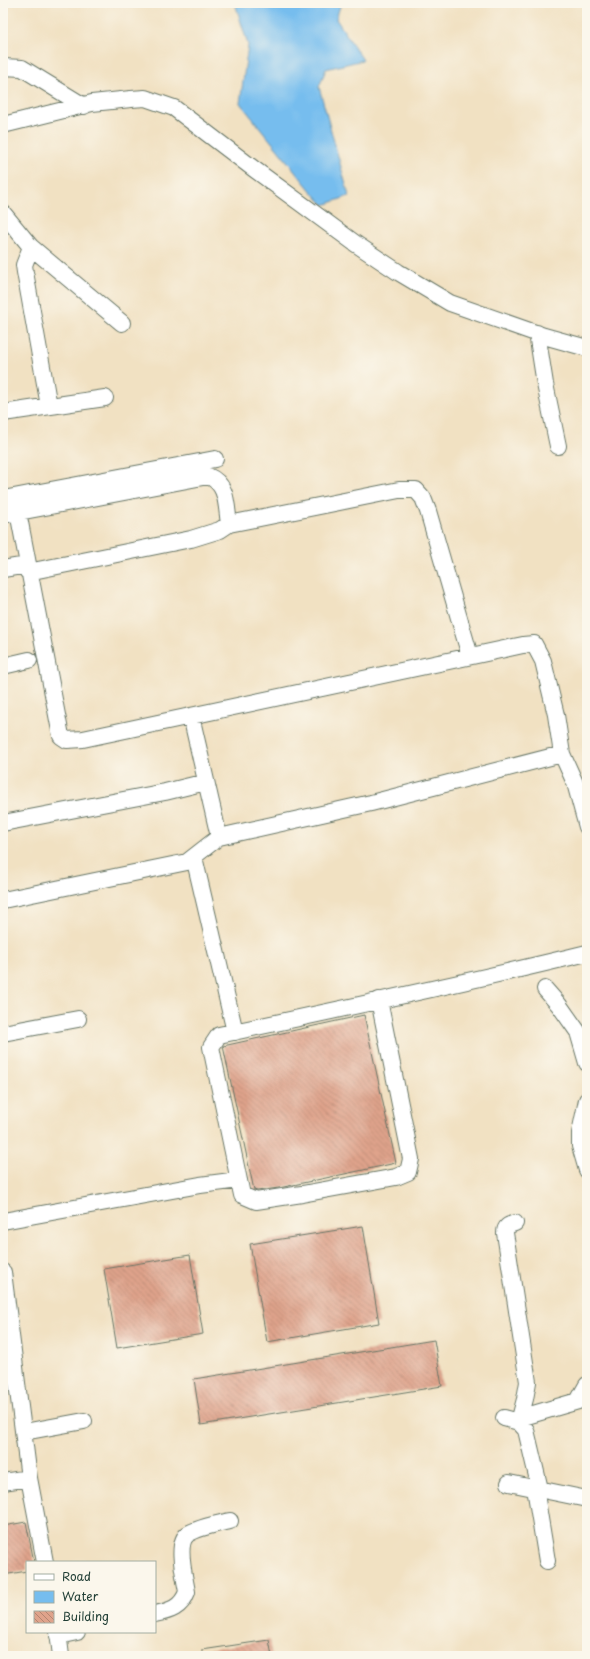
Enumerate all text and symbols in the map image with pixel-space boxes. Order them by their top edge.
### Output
legend [26,1561,156,1633]
text: Road [62,1567,91,1585]
text: Water [62,1587,99,1605]
text: Building [62,1607,109,1625]

